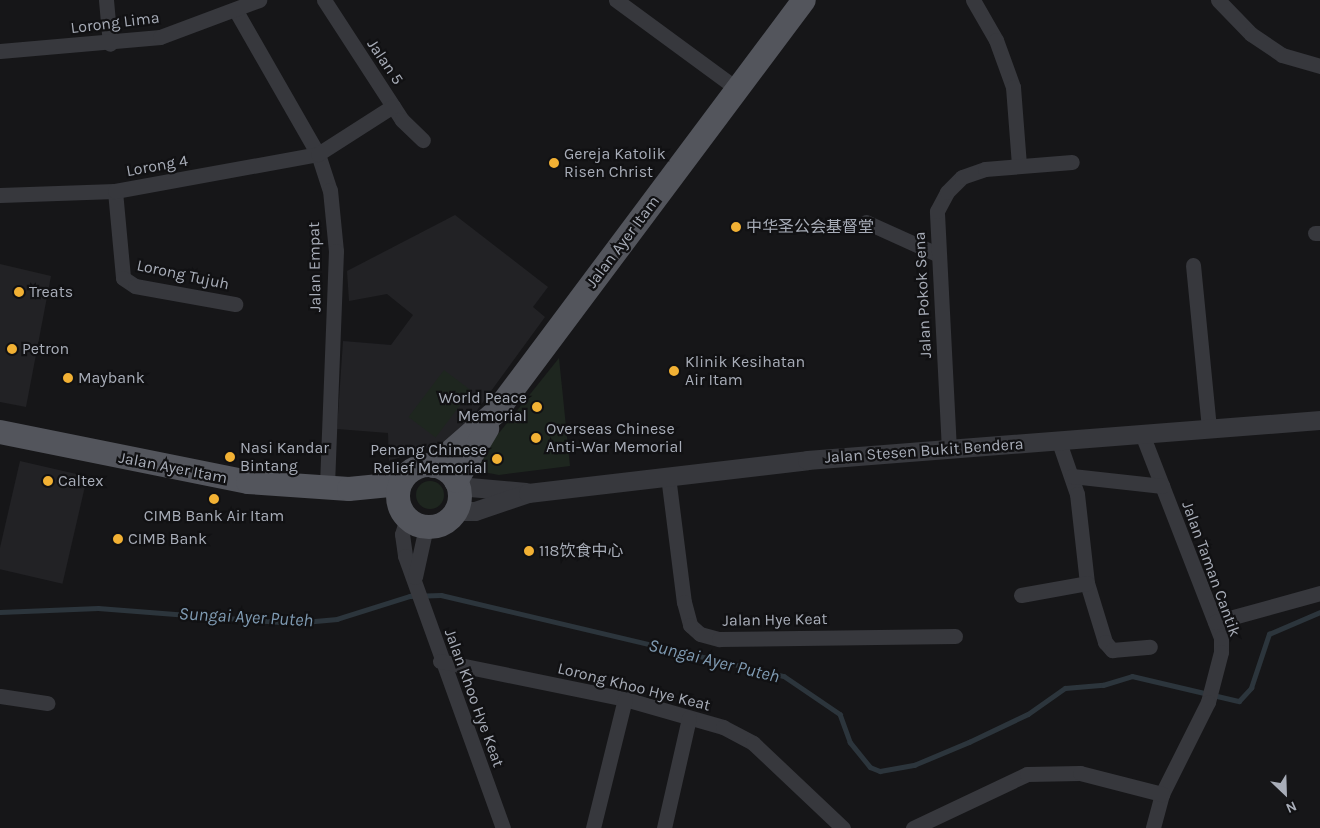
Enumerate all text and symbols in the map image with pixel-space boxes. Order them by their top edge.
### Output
street label: Lorong Lima [70,8,160,38]
street label: Jalan 5 [363,35,407,89]
place label: Gereja Katolik Risen Christ [564,144,666,182]
street label: Lorong 4 [125,151,189,181]
marker: Gereja Katolik Risen Christ [548,157,560,169]
street label: Jalan Ayer Itam [582,192,664,292]
place label: 中华圣公会基督堂 [746,217,874,237]
marker: 中华圣公会基督堂 [730,221,742,233]
street label: Jalan Empat [305,222,325,312]
street label: Jalan Pokok Sena [910,231,936,359]
street label: Lorong Tujuh [135,256,231,294]
place label: Treats [29,282,73,302]
marker: Treats [13,286,25,298]
place label: Petron [22,339,69,359]
marker: Petron [6,343,18,355]
place label: Klinik Kesihatan Air Itam [685,352,805,390]
marker: Klinik Kesihatan Air Itam [667,364,681,378]
place label: Maybank [78,368,145,388]
marker: Maybank [62,372,74,384]
place label: World Peace Memorial [439,388,527,426]
marker: World Peace Memorial [531,401,543,413]
place label: Overseas Chinese Anti-War Memorial [546,419,683,457]
marker: Overseas Chinese Anti-War Memorial [530,432,542,444]
street label: Jalan Stesen Bukit Bendera [824,434,1024,468]
place label: Nasi Kandar Bintang [240,438,329,476]
place label: Penang Chinese Relief Memorial [370,440,487,478]
street label: Jalan Ayer Itam [117,448,229,488]
marker: Nasi Kandar Bintang [224,451,236,463]
marker: Penang Chinese Relief Memorial [491,453,503,465]
place label: Caltex [58,471,104,491]
marker: Caltex [42,475,54,487]
marker: CIMB Bank Air Itam [208,493,220,505]
street label: Jalan Taman Cantik [1178,499,1244,639]
place label: CIMB Bank Air Itam [144,506,284,526]
place label: CIMB Bank [128,529,207,549]
marker: CIMB Bank [112,533,124,545]
place label: 118饮食中心 [539,541,623,561]
marker: 118饮食中心 [523,545,535,557]
water label: Sungai Ayer Puteh [178,603,314,631]
street label: Jalan Hye Keat [722,609,828,631]
street label: Jalan Khoo Hye Keat [440,626,508,770]
water label: Sungai Ayer Puteh [646,634,782,688]
street label: Lorong Khoo Hye Keat [556,659,712,715]
north arrow [1260,768,1310,818]
text: N [1283,797,1299,817]

